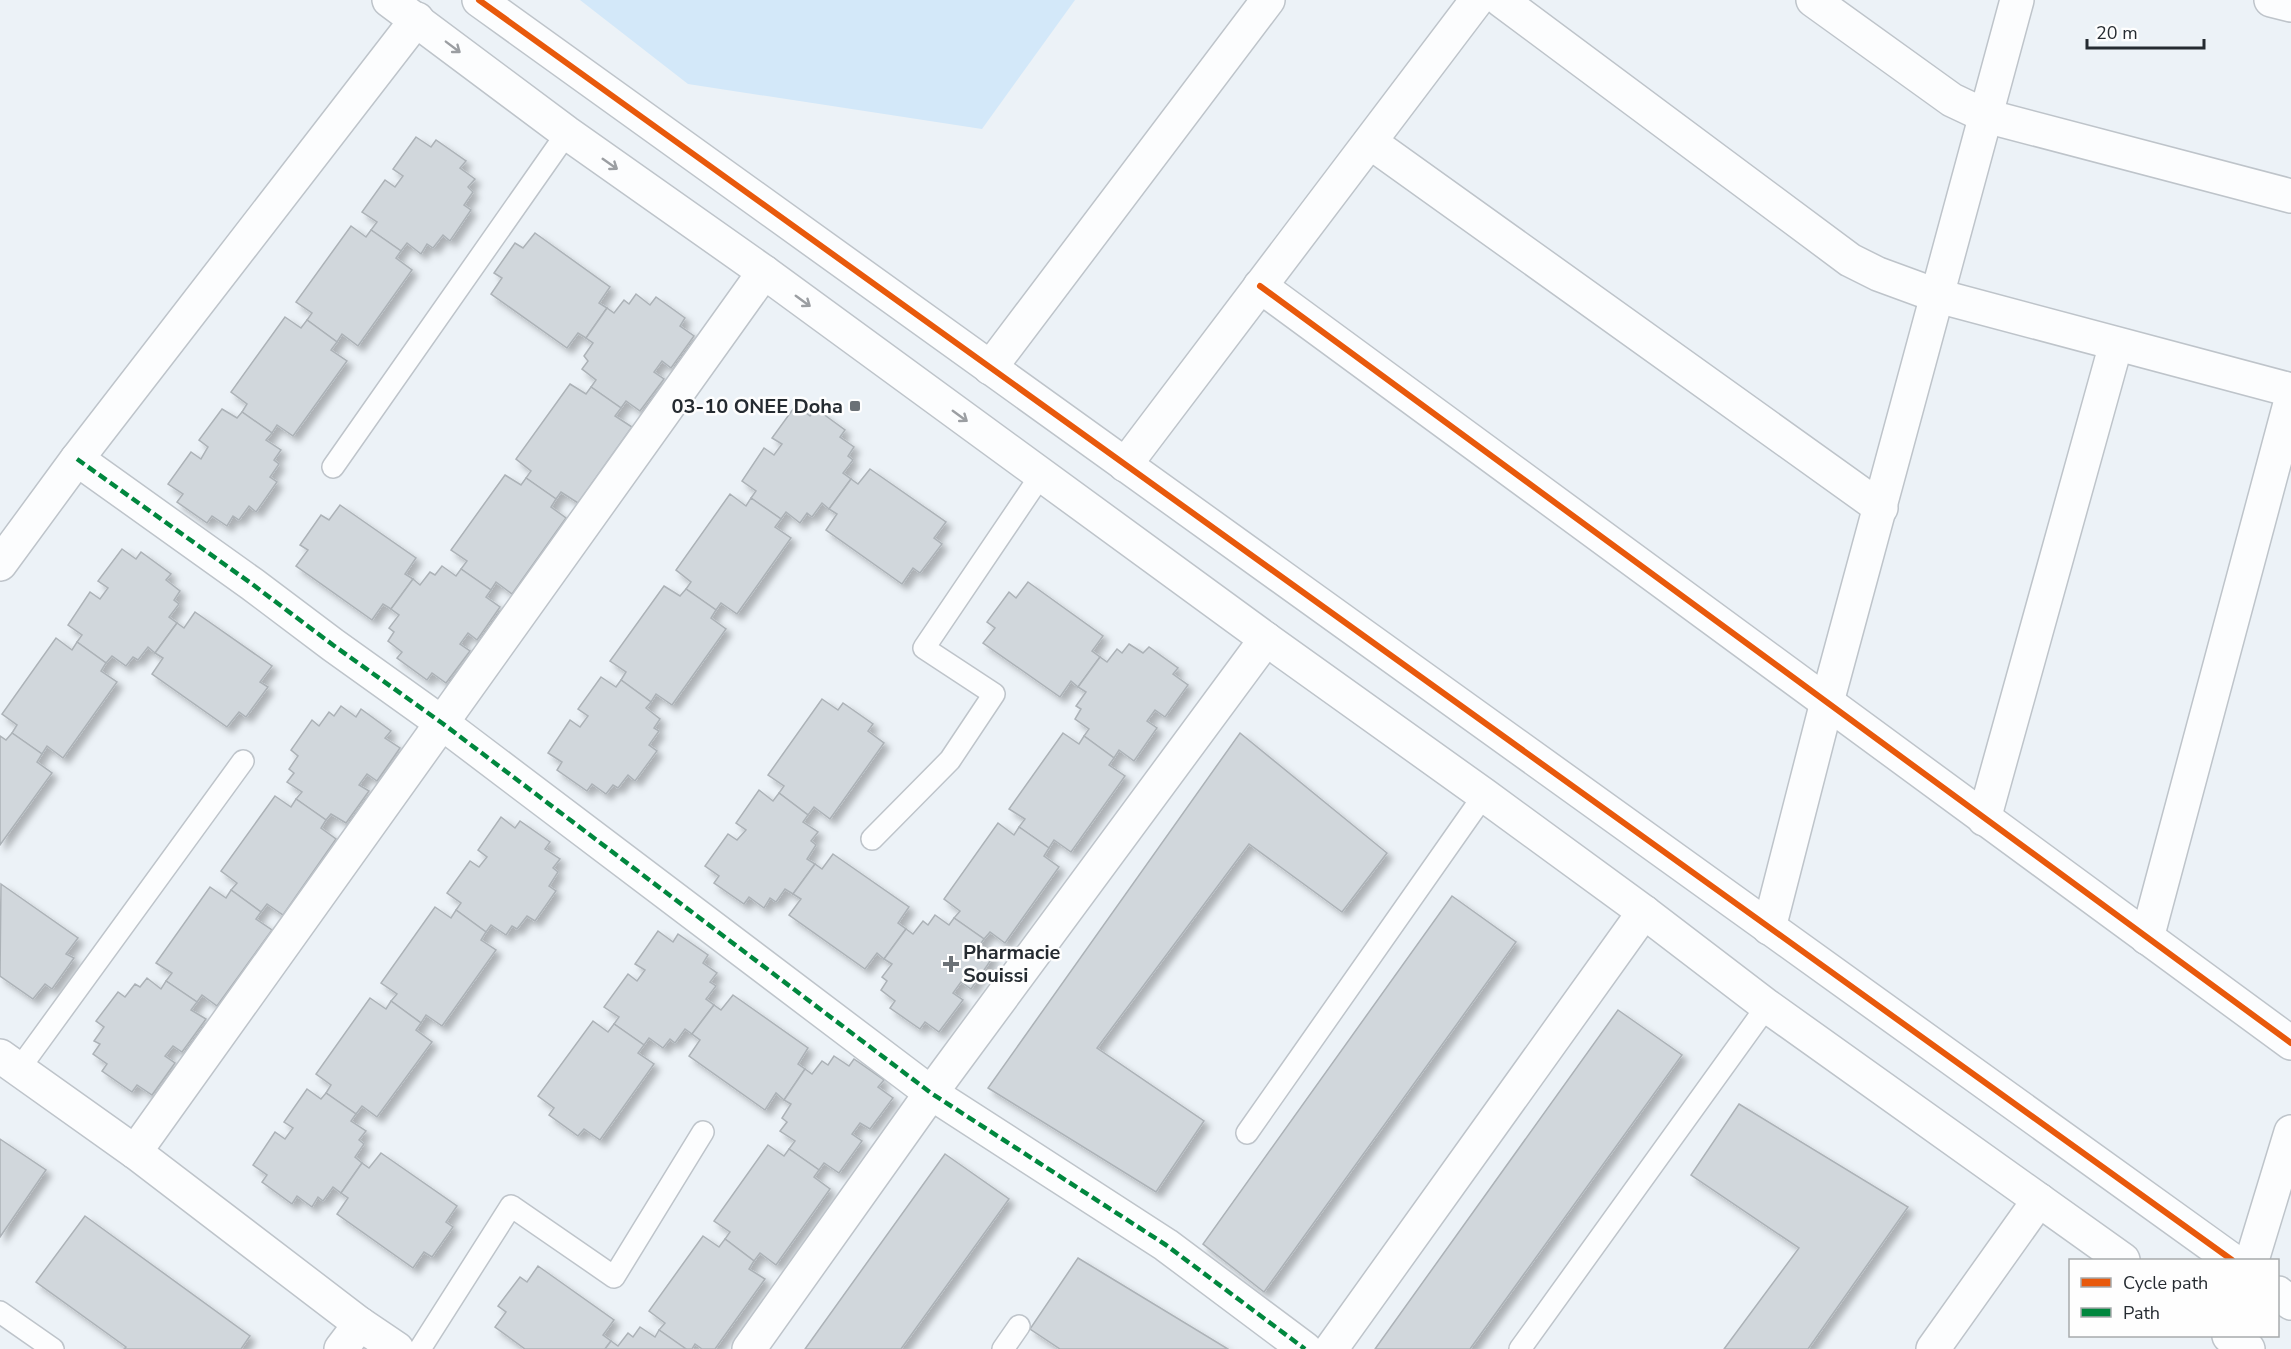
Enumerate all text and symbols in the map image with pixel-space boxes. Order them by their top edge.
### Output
scale bar [2087,12,2204,50]
text: 20 m [2096,21,2138,45]
one-way arrow [445,41,461,54]
one-way arrow [601,158,617,170]
one-way arrow [795,294,811,307]
place label: 03-10 ONEE Doha [672,393,843,420]
marker: 03-10 ONEE Doha [848,399,862,413]
one-way arrow [952,410,968,422]
place label: Pharmacie Souissi [963,939,1061,989]
marker: Pharmacie Souissi [944,957,958,971]
legend [2069,1259,2279,1337]
text: Cycle path [2123,1271,2208,1295]
text: Path [2123,1301,2160,1325]

